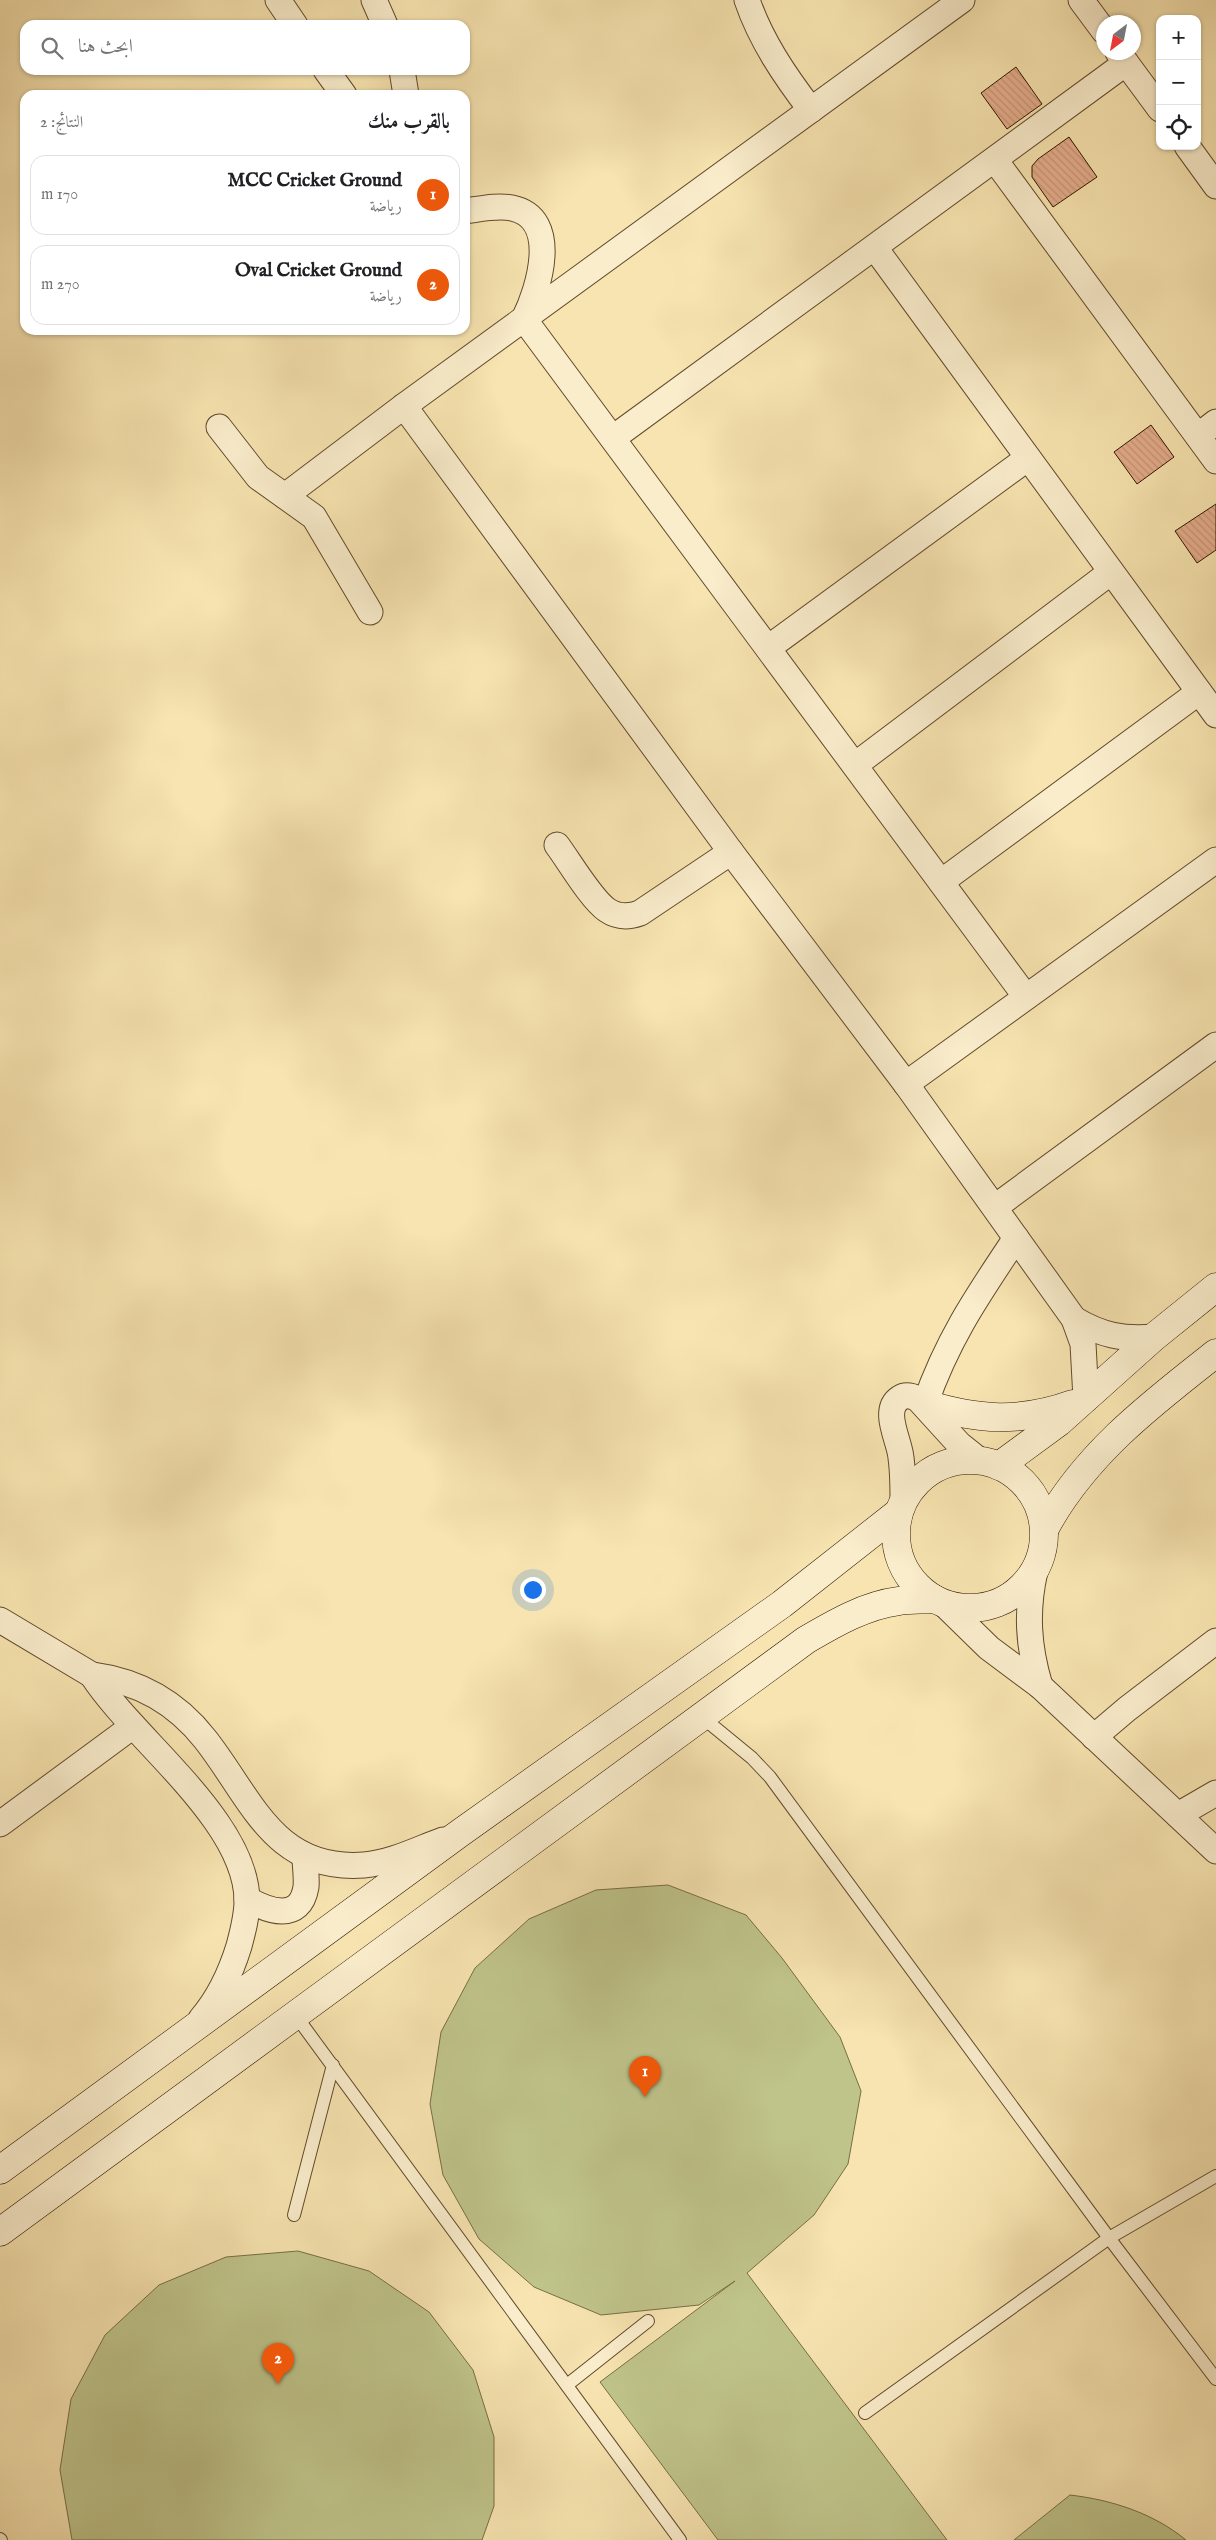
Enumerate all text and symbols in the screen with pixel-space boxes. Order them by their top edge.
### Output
north arrow [1096,15,1141,60]
map controls [1156,15,1201,150]
button: + [1156,15,1201,60]
search box [20,20,470,75]
icon: search [38,34,66,62]
text: ابحث هنا [78,35,133,59]
button: − [1156,60,1201,105]
button: locate [1156,105,1201,150]
text: بالقرب منك [368,109,450,136]
text: النتائج: 2 [40,113,83,133]
text: MCC Cricket Ground [228,169,402,193]
text: 170 m [41,185,78,205]
text: 1 [430,185,436,205]
text: رياضة [370,197,402,217]
text: Oval Cricket Ground [235,259,402,283]
text: 270 m [41,275,80,295]
text: 2 [429,275,437,295]
text: رياضة [370,287,402,307]
your location [520,1577,546,1603]
pin: 1 [629,2056,661,2097]
pin: 2 [262,2343,294,2384]

